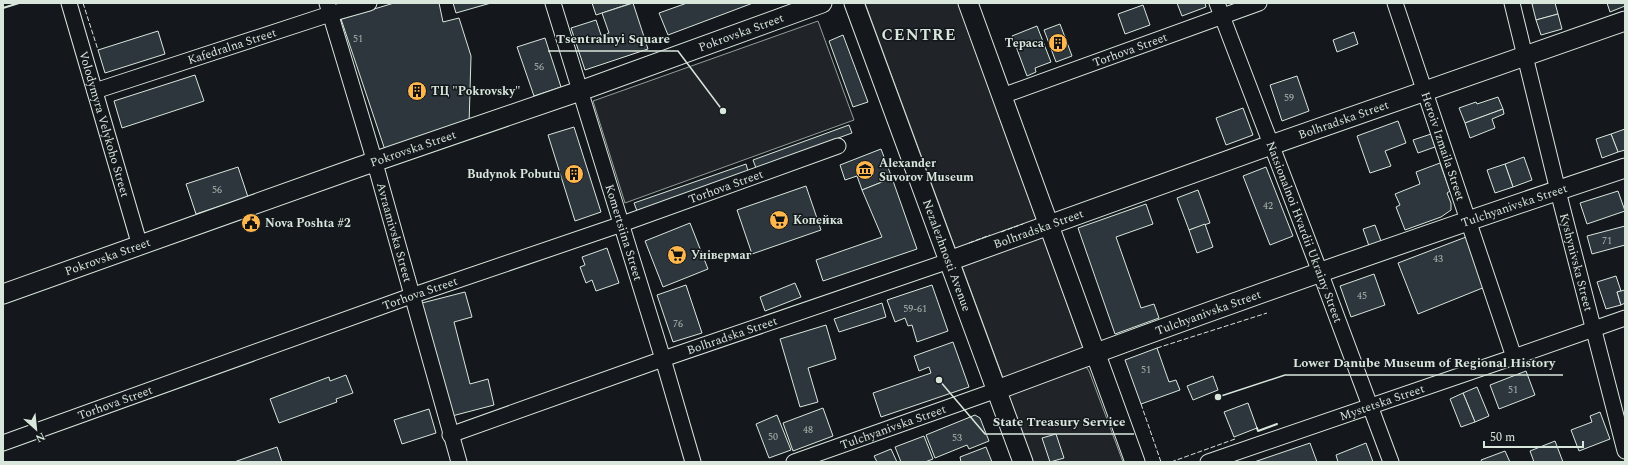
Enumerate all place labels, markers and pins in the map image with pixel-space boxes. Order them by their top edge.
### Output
callout: Tsentralnyi Square [548,26,678,51]
building icon: Тераса [1047,32,1069,54]
place label: Тераса [1005,34,1045,53]
building icon: ТЦ "Pokrovsky" [406,80,428,102]
place label: ТЦ "Pokrovsky" [431,82,520,101]
place label: Alexander Suvorov Museum [879,154,974,187]
museum icon: Alexander Suvorov Museum [854,159,876,181]
building icon: Budynok Pobutu [563,163,585,185]
place label: Budynok Pobutu [467,165,560,184]
supermarket icon: Копейка [768,209,790,231]
place label: Копейка [793,211,844,230]
public building icon: Nova Poshta #2 [240,212,262,234]
place label: Nova Poshta #2 [265,214,351,233]
supermarket icon: Універмаг [666,244,688,266]
place label: Універмаг [691,246,752,265]
callout: Lower Danube Museum of Regional History [1285,350,1563,375]
callout: State Treasury Service [985,409,1134,434]

